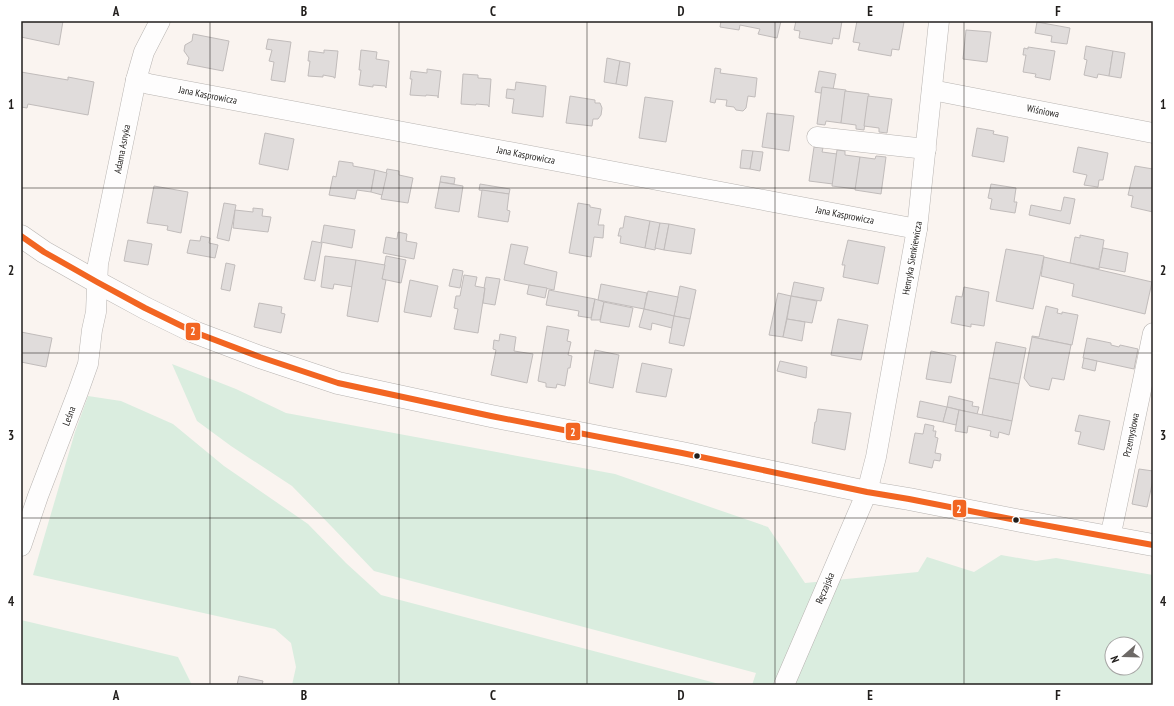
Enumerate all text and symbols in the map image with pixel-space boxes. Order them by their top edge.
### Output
text: A [112,3,120,20]
text: B [301,3,307,20]
text: C [490,3,496,20]
text: D [678,3,685,20]
text: E [867,3,873,20]
text: F [1055,3,1061,20]
street label: Jana Kasprowicza [177,83,238,107]
text: 1 [8,96,14,113]
text: 1 [1160,96,1166,113]
street label: Wiśniowa [1026,101,1060,121]
street label: Adama Asnyka [111,123,133,175]
street label: Jana Kasprowicza [495,143,556,167]
street label: Jana Kasprowicza [814,203,875,227]
street label: Henryka Sienkiewicza [899,220,925,296]
text: 2 [8,262,14,279]
text: 2 [1160,262,1166,279]
line badge: 2 [185,322,201,341]
text: 2 [190,324,196,338]
street label: Leśna [59,405,79,427]
street label: Przemysłowa [1120,412,1142,458]
line badge: 2 [565,422,581,441]
text: 2 [570,425,576,439]
text: 3 [8,427,14,444]
text: 3 [1160,427,1166,444]
unlabelled marker [692,451,702,461]
line badge: 2 [952,499,967,518]
text: 2 [956,502,962,516]
unlabelled marker [1011,515,1021,525]
street label: Ręczajska [813,570,837,606]
text: 4 [8,593,15,610]
text: 4 [1160,593,1167,610]
north arrow [1104,636,1144,676]
text: N [1107,654,1122,665]
text: A [112,687,120,704]
text: B [301,687,307,704]
text: C [490,687,496,704]
text: D [678,687,685,704]
text: E [867,687,873,704]
text: F [1055,687,1061,704]

